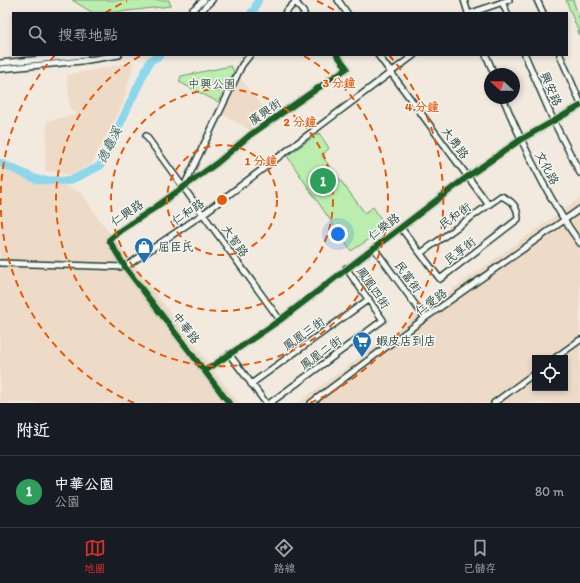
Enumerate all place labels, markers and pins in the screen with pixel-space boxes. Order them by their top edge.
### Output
pin: 1 [310,166,336,196]
centre of rings [215,193,229,207]
shop icon: 屈臣氏 [133,236,155,264]
place label: 屈臣氏 [158,240,194,254]
supermarket icon: 蝦皮店到店 [351,330,373,358]
place label: 蝦皮店到店 [376,334,436,348]

